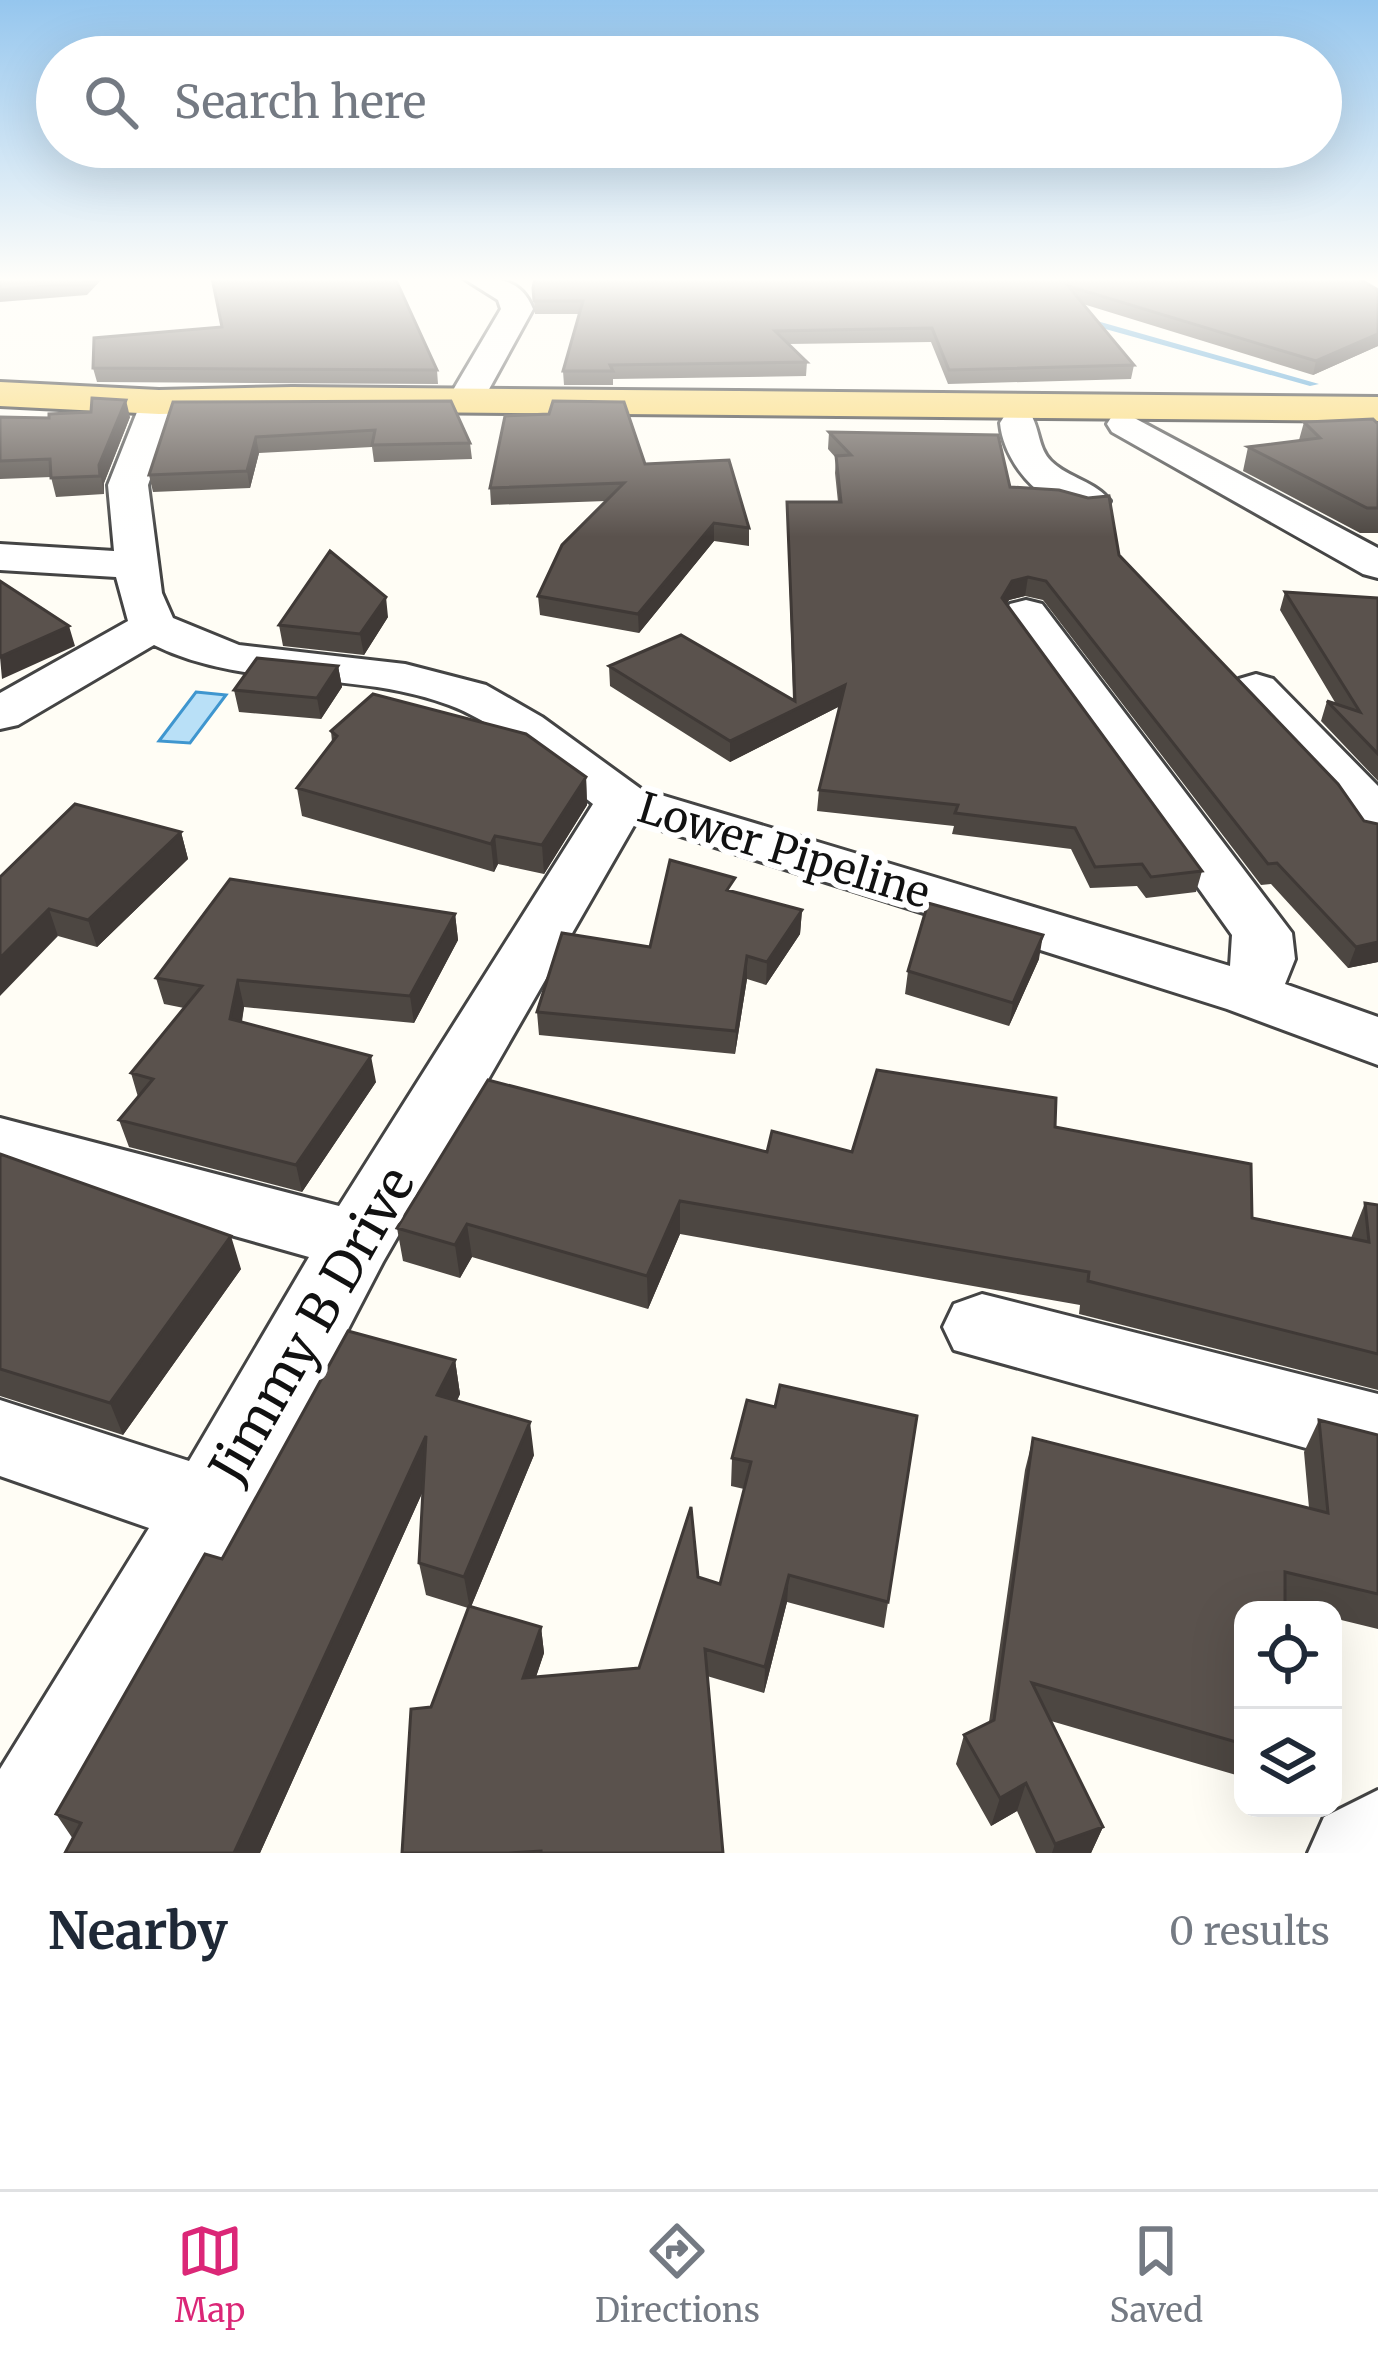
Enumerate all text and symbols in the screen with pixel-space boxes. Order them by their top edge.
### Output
search box [36,36,1342,168]
icon: search [78,69,144,135]
text: Search here [174,74,426,130]
street label: Lower Pipeline [632,781,936,919]
street label: Jimmy B Drive [195,1156,428,1495]
map controls [1234,1601,1342,1817]
button: locate [1234,1601,1342,1709]
button: layers [1234,1709,1342,1817]
text: Nearby [48,1899,228,1963]
text: 0 results [1169,1907,1330,1956]
tab: Map [175,2218,245,2331]
tab: Directions [595,2218,760,2331]
tab: Saved [1110,2218,1203,2331]

